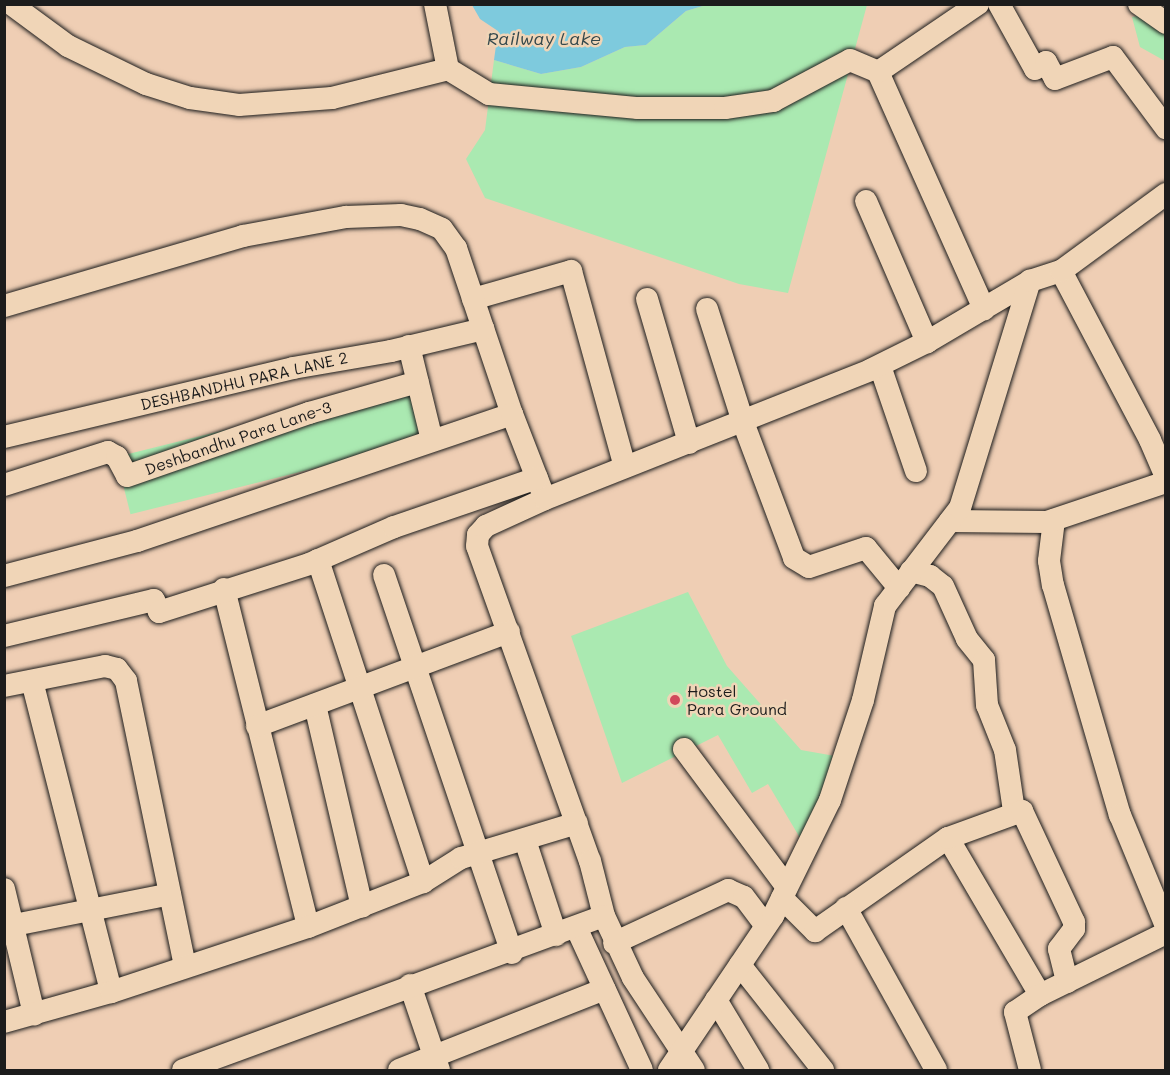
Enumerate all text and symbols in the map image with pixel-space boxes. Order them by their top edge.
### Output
water label: Railway Lake [487,27,601,49]
street label: DESHBANDHU PARA LANE 2 [139,348,349,414]
street label: Deshbandhu Para Lane-3 [142,397,334,479]
place label: Hostel Para Ground [687,681,787,719]
marker: Hostel Para Ground [668,693,682,707]

